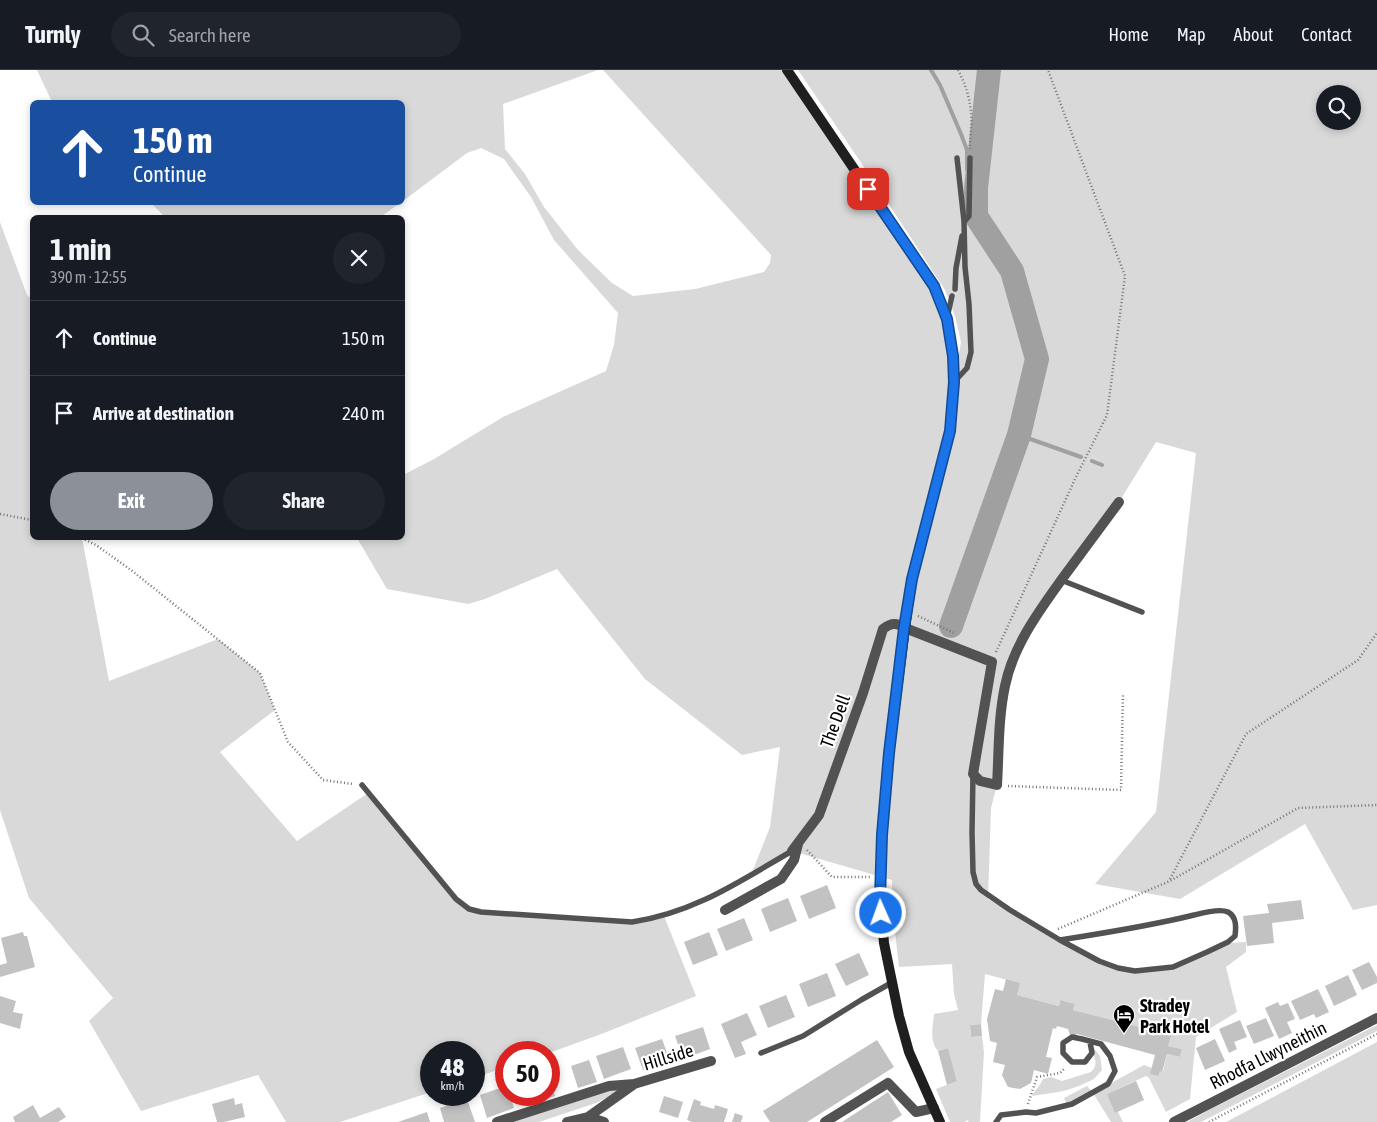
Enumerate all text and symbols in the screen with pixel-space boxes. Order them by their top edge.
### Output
search box [111,12,461,57]
text: Turnly [25,21,81,48]
icon: search [129,21,157,49]
text: Search here [169,24,251,46]
text: Home [1109,24,1149,45]
text: Map [1177,24,1206,45]
text: About [1234,24,1273,45]
text: Contact [1301,24,1352,45]
map controls [1316,85,1361,130]
button: search [1316,85,1361,130]
icon: ahead [50,120,115,185]
text: 150 m [133,120,212,160]
text: Continue [133,161,207,187]
pin [847,168,889,210]
icon: arrive [854,175,882,203]
text: 1 min [50,232,111,266]
button: close [333,232,385,284]
text: 390 m · 12:55 [50,268,127,286]
icon: ahead [50,324,78,352]
text: Continue [93,327,157,349]
text: 150 m [342,327,385,349]
icon: arrive [50,399,78,427]
text: Arrive at destination [93,402,234,424]
text: 240 m [342,402,385,424]
button: Exit [50,472,213,530]
button: Share [223,472,385,530]
street label: The Dell [816,691,854,750]
position arrow [854,886,906,938]
place label: Stradey Park Hotel [1140,995,1210,1037]
hotel icon: Stradey Park Hotel [1112,1003,1136,1034]
street label: Rhodfa Llwyneithin [1206,1017,1330,1093]
street label: Hillside [640,1039,696,1075]
speed limit sign: 50 [495,1041,560,1106]
text: 48 [441,1053,464,1081]
text: km/h [441,1079,464,1093]

